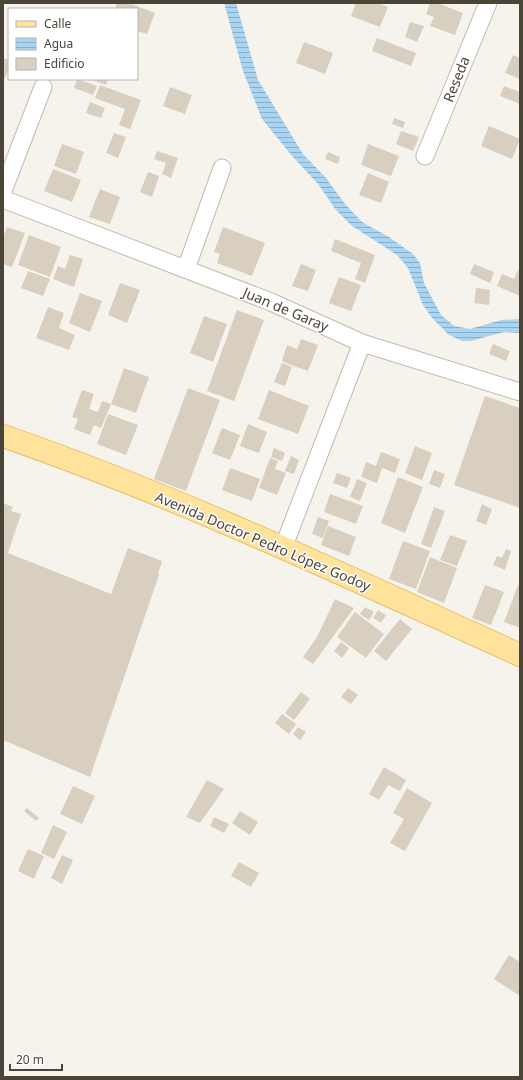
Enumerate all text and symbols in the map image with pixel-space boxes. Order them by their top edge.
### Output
legend [8,8,138,80]
text: Calle [44,15,72,32]
text: Agua [44,35,73,52]
street label: Reseda [438,53,474,105]
text: Edificio [44,55,85,72]
street label: Juan de Garay [238,282,333,336]
street label: Avenida Doctor Pedro López Godoy [152,487,374,595]
scale bar [10,1046,62,1072]
text: 20 m [16,1051,44,1068]

